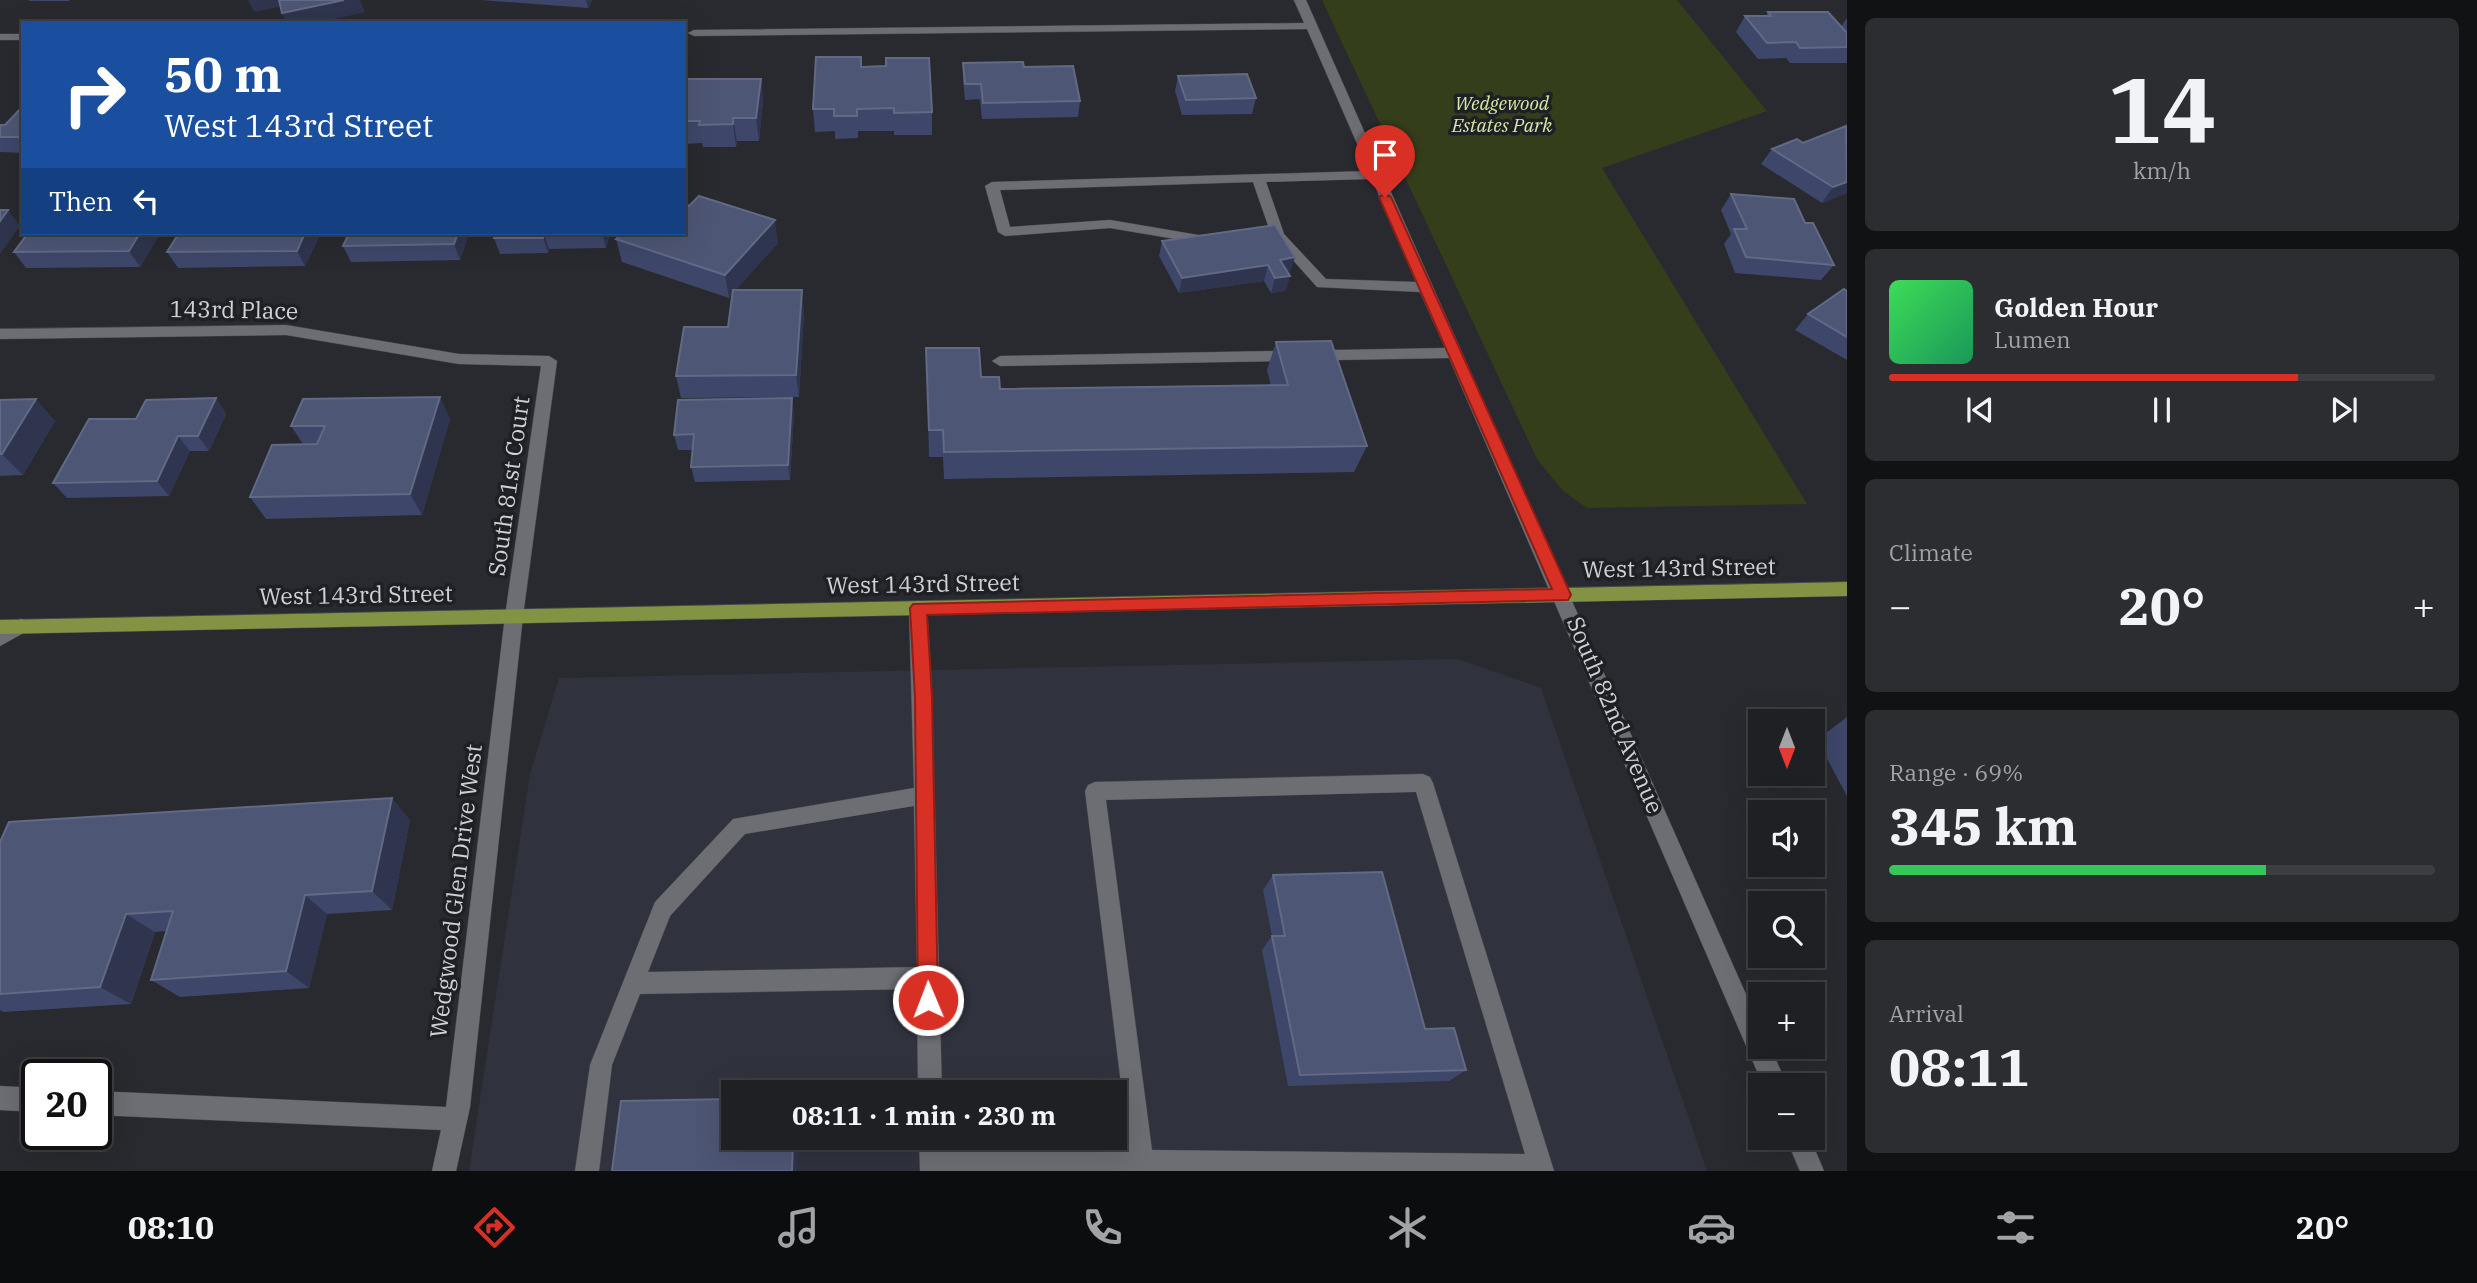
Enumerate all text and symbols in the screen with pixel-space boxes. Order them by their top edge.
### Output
text: 50 m [164,42,282,105]
icon: right [49,49,140,140]
text: 14 [2107,50,2217,168]
park label: Wedgewood Estates Park [1451,91,1553,137]
text: West 143rd Street [164,104,433,146]
pin [1355,125,1415,197]
icon: arrive [1366,136,1404,174]
text: km/h [2133,155,2191,185]
icon: left [127,182,165,220]
text: Then [49,184,113,218]
text: Golden Hour [1994,290,2158,324]
street label: 143rd Place [169,293,299,325]
text: Lumen [1994,324,2071,354]
icon: previous [1961,391,1999,429]
icon: pause [2143,391,2181,429]
icon: next [2325,391,2363,429]
street label: South 81st Court [481,394,535,578]
text: Climate [1889,537,1973,567]
street label: West 143rd Street [1582,550,1776,584]
street label: West 143rd Street [826,566,1020,600]
text: 20° [2119,572,2205,639]
street label: West 143rd Street [259,577,453,611]
text: − [1889,581,1912,630]
text: + [2412,581,2435,630]
street label: South 82nd Avenue [1561,612,1671,818]
north arrow [1748,709,1825,786]
map controls [1748,709,1825,1150]
street label: Wedgwood Glen Drive West [422,742,488,1039]
text: Range · 69% [1889,757,2023,787]
text: 345 km [1889,792,2078,859]
button: sound [1748,800,1825,877]
button: search [1748,891,1825,968]
position arrow [891,963,965,1037]
button: + [1748,982,1825,1059]
text: Arrival [1889,998,1964,1028]
text: 08:11 [1889,1033,2030,1100]
speed limit sign: 20 [21,1059,112,1150]
button: − [1748,1073,1825,1150]
text: 08:11 · 1 min · 230 m [792,1098,1056,1132]
icon: directions [470,1203,519,1252]
icon: music [774,1203,823,1252]
icon: phone [1078,1203,1127,1252]
icon: climate [1383,1203,1432,1252]
icon: car [1687,1203,1736,1252]
icon: filters [1991,1203,2040,1252]
text: 08:10 [128,1206,214,1248]
text: 20° [2296,1206,2349,1248]

